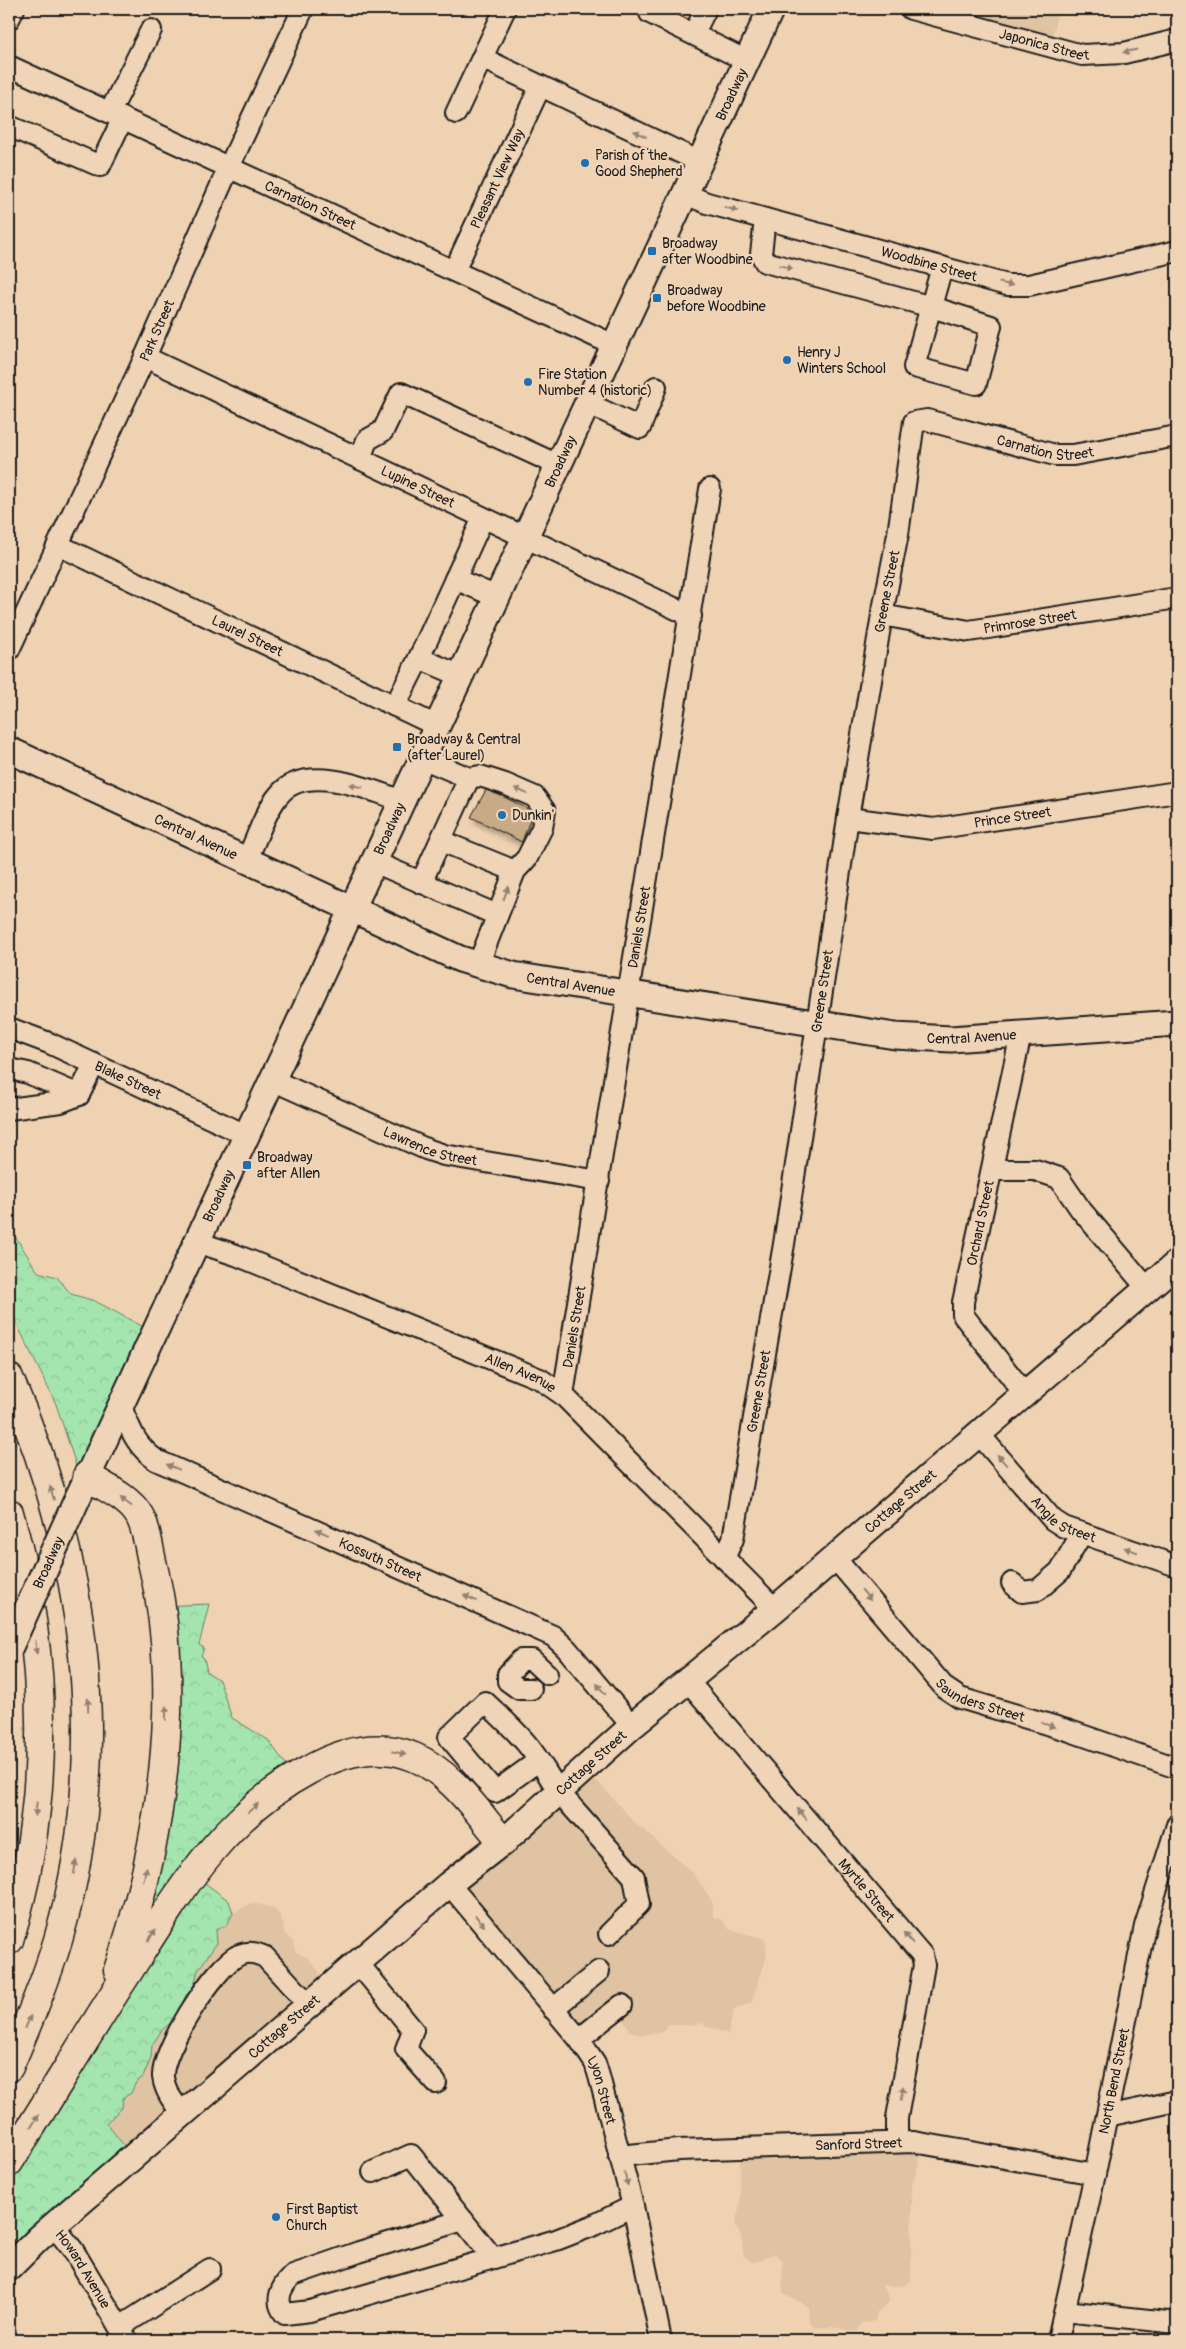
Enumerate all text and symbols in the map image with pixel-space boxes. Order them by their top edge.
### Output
street label: Japonica Street [997,25,1090,64]
one-way arrow [1122,47,1137,55]
street label: Broadway [712,66,751,123]
street label: Pleasant View Way [467,126,528,231]
one-way arrow [633,129,647,137]
place label: Parish of the Good Shepherd [595,147,683,180]
marker: Parish of the Good Shepherd [579,157,591,169]
street label: Carnation Street [262,177,359,234]
one-way arrow [723,206,738,214]
place label: Broadway after Woodbine [662,235,753,268]
street label: Woodbine Street [879,243,979,286]
marker: Broadway after Woodbine [646,245,658,257]
one-way arrow [779,264,794,272]
one-way arrow [998,280,1013,288]
place label: Broadway before Woodbine [667,282,766,315]
marker: Broadway before Woodbine [651,292,663,304]
street label: Park Street [136,297,178,364]
place label: Henry J Winters School [797,344,886,377]
marker: Henry J Winters School [781,354,793,366]
place label: Fire Station Number 4 (historic) [538,366,652,399]
marker: Fire Station Number 4 (historic) [522,376,534,388]
street label: Carnation Street [995,431,1095,464]
street label: Broadway [541,433,580,491]
street label: Lupine Street [378,462,458,512]
street label: Greene Street [871,549,904,634]
street label: Primrose Street [982,606,1078,638]
street label: Laurel Street [209,612,286,660]
place label: Broadway & Central (after Laurel) [407,731,521,764]
marker: Broadway & Central (after Laurel) [391,741,403,753]
one-way arrow [348,781,364,789]
one-way arrow [514,787,528,795]
street label: Broadway [370,800,409,858]
street label: Prince Street [973,803,1053,832]
place label: Dunkin' [512,807,554,824]
marker: Dunkin' [496,809,508,821]
street label: Central Avenue [151,810,240,864]
one-way arrow [502,885,510,900]
street label: Daniels Street [624,885,654,969]
street label: Greene Street [808,948,837,1034]
street label: Central Avenue [525,969,616,1000]
street label: Central Avenue [926,1026,1017,1048]
street label: Blake Street [92,1058,164,1103]
street label: Lawrence Street [380,1123,479,1169]
place label: Broadway after Allen [257,1149,320,1182]
marker: Broadway after Allen [241,1159,253,1171]
street label: Broadway [199,1167,238,1225]
street label: Orchard Street [963,1179,998,1267]
street label: Daniels Street [560,1284,590,1369]
street label: Greene Street [744,1348,775,1434]
street label: Allen Avenue [482,1349,559,1397]
one-way arrow [996,1455,1008,1467]
one-way arrow [166,1462,180,1470]
street label: Cottage Street [861,1466,940,1537]
one-way arrow [48,1486,56,1501]
street label: Angle Street [1027,1493,1098,1546]
one-way arrow [119,1497,133,1507]
one-way arrow [315,1528,329,1536]
street label: Broadway [30,1534,68,1591]
street label: Kossuth Street [336,1534,424,1586]
one-way arrow [1123,1546,1138,1554]
one-way arrow [860,1588,871,1601]
one-way arrow [463,1594,477,1602]
one-way arrow [32,1639,40,1655]
street label: Saunders Street [931,1675,1027,1726]
one-way arrow [596,1683,607,1695]
one-way arrow [83,1697,91,1713]
one-way arrow [162,1705,170,1721]
one-way arrow [1041,1721,1056,1729]
street label: Cottage Street [553,1727,630,1799]
one-way arrow [391,1749,406,1757]
one-way arrow [32,1801,40,1817]
one-way arrow [246,1802,259,1813]
one-way arrow [797,1808,808,1821]
street label: Myrtle Street [834,1855,898,1926]
one-way arrow [71,1858,79,1874]
one-way arrow [142,1866,150,1882]
one-way arrow [475,1914,486,1927]
one-way arrow [148,1928,157,1941]
one-way arrow [903,1931,914,1944]
street label: Cottage Street [245,1991,324,2062]
one-way arrow [24,2014,32,2029]
street label: North Bend Street [1095,2026,1133,2136]
street label: Lyon Street [583,2053,619,2126]
one-way arrow [898,2085,906,2101]
one-way arrow [30,2114,40,2128]
street label: Sanford Street [815,2134,903,2154]
one-way arrow [622,2172,630,2187]
place label: First Baptist Church [286,2201,358,2234]
marker: First Baptist Church [270,2211,282,2223]
street label: Howard Avenue [51,2227,114,2312]

